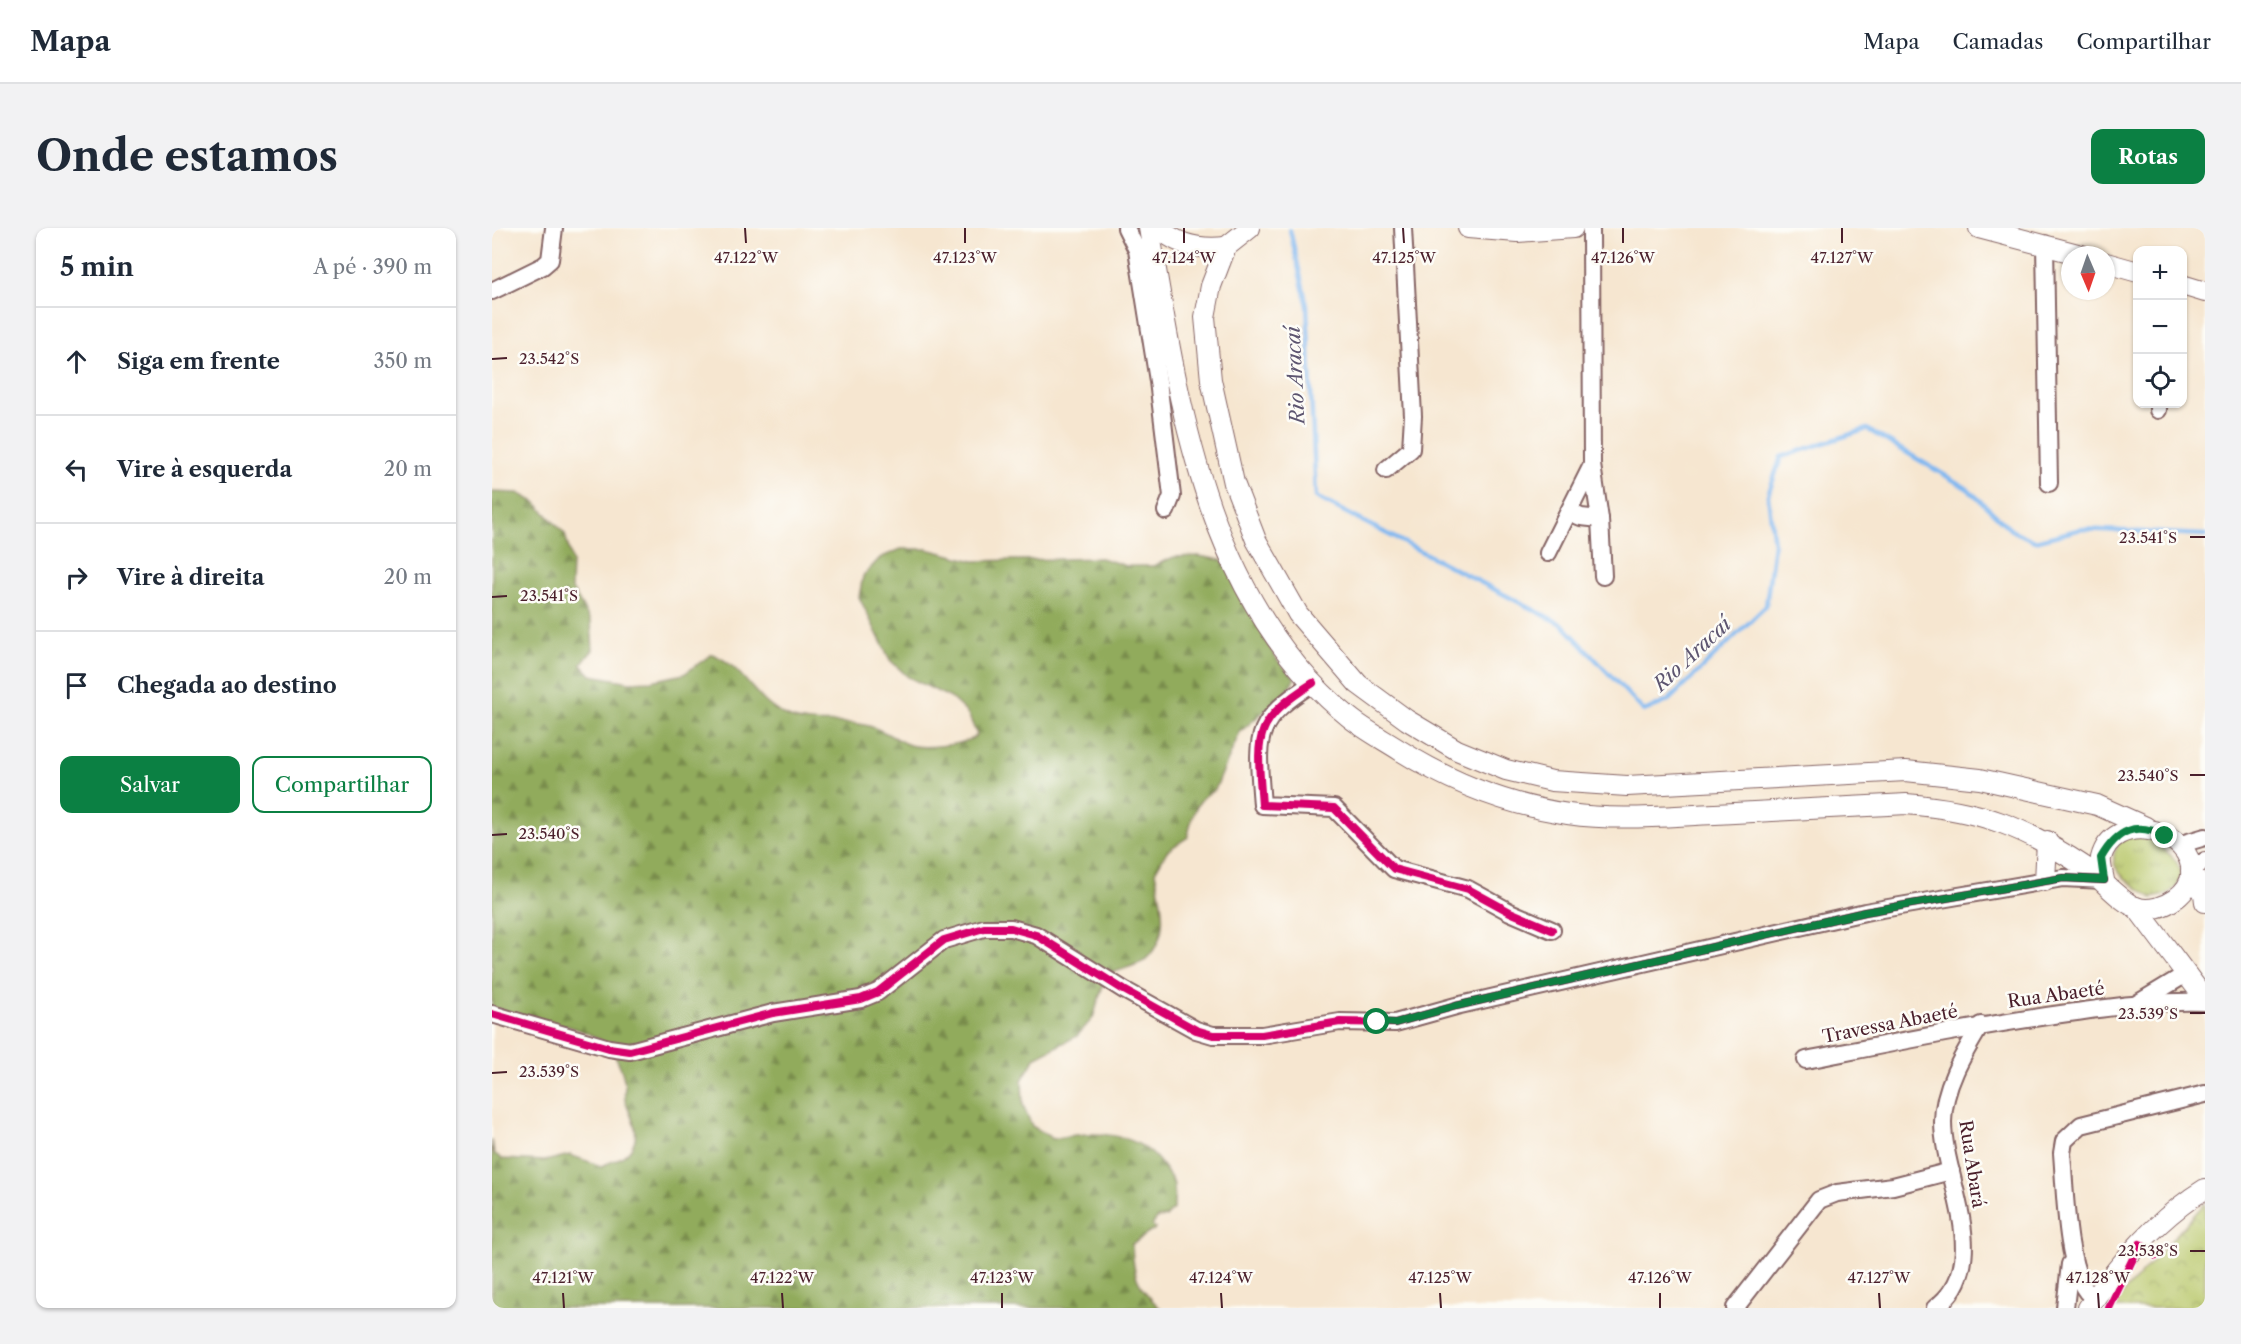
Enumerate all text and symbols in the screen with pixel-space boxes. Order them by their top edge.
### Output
text: Mapa [30,24,111,58]
text: Mapa [1863,29,1919,54]
text: Camadas [1952,29,2043,54]
text: Compartilhar [2076,29,2211,54]
button: Rotas [2091,129,2205,184]
text: Onde estamos [36,130,338,182]
north arrow [2061,246,2115,300]
map controls [2133,246,2187,408]
button: + [2133,246,2187,300]
text: 47.122°W [714,248,779,267]
text: 47.123°W [933,248,997,267]
text: 47.124°W [1152,248,1217,267]
text: 47.125°W [1372,248,1436,267]
text: 47.126°W [1591,248,1656,267]
text: 47.127°W [1811,248,1874,267]
text: 5 min [60,251,134,283]
text: A pé · 390 m [313,255,432,279]
button: − [2133,300,2187,354]
water label: Rio Aracaí [1280,323,1310,427]
icon: ahead [60,345,93,378]
text: Siga em frente [117,348,280,375]
text: 350 m [374,349,432,373]
text: 23.542°S [519,349,579,368]
button: locate [2133,354,2187,408]
icon: left [60,453,93,486]
text: Vire à esquerda [117,456,292,483]
text: 20 m [384,457,432,481]
text: 23.541°S [2119,528,2177,547]
icon: right [60,561,93,594]
text: Vire à direita [117,564,264,591]
text: 20 m [384,565,432,589]
text: 23.541°S [520,586,578,605]
water label: Rio Aracaí [1646,610,1738,698]
icon: arrive [60,669,93,702]
text: Chegada ao destino [117,672,337,699]
button: Salvar [60,756,240,813]
button: Compartilhar [252,756,432,813]
text: 23.540°S [2117,766,2179,785]
route end [2151,822,2177,848]
text: 23.540°S [518,824,580,843]
street label: Rua Abaeté [2006,977,2106,1013]
street label: Travessa Abaeté [1820,1000,1960,1048]
text: 23.539°S [2118,1004,2178,1023]
route start [1363,1008,1389,1034]
text: 23.539°S [519,1062,579,1081]
street label: Rua Abará [1954,1119,1990,1210]
text: 23.538°S [2118,1241,2178,1260]
text: 47.121°W [532,1268,594,1287]
text: 47.122°W [750,1268,815,1287]
text: 47.123°W [970,1268,1034,1287]
text: 47.124°W [1189,1268,1254,1287]
text: 47.125°W [1408,1268,1472,1287]
text: 47.126°W [1628,1268,1693,1287]
text: 47.127°W [1848,1268,1911,1287]
text: 47.128°W [2066,1268,2131,1287]

